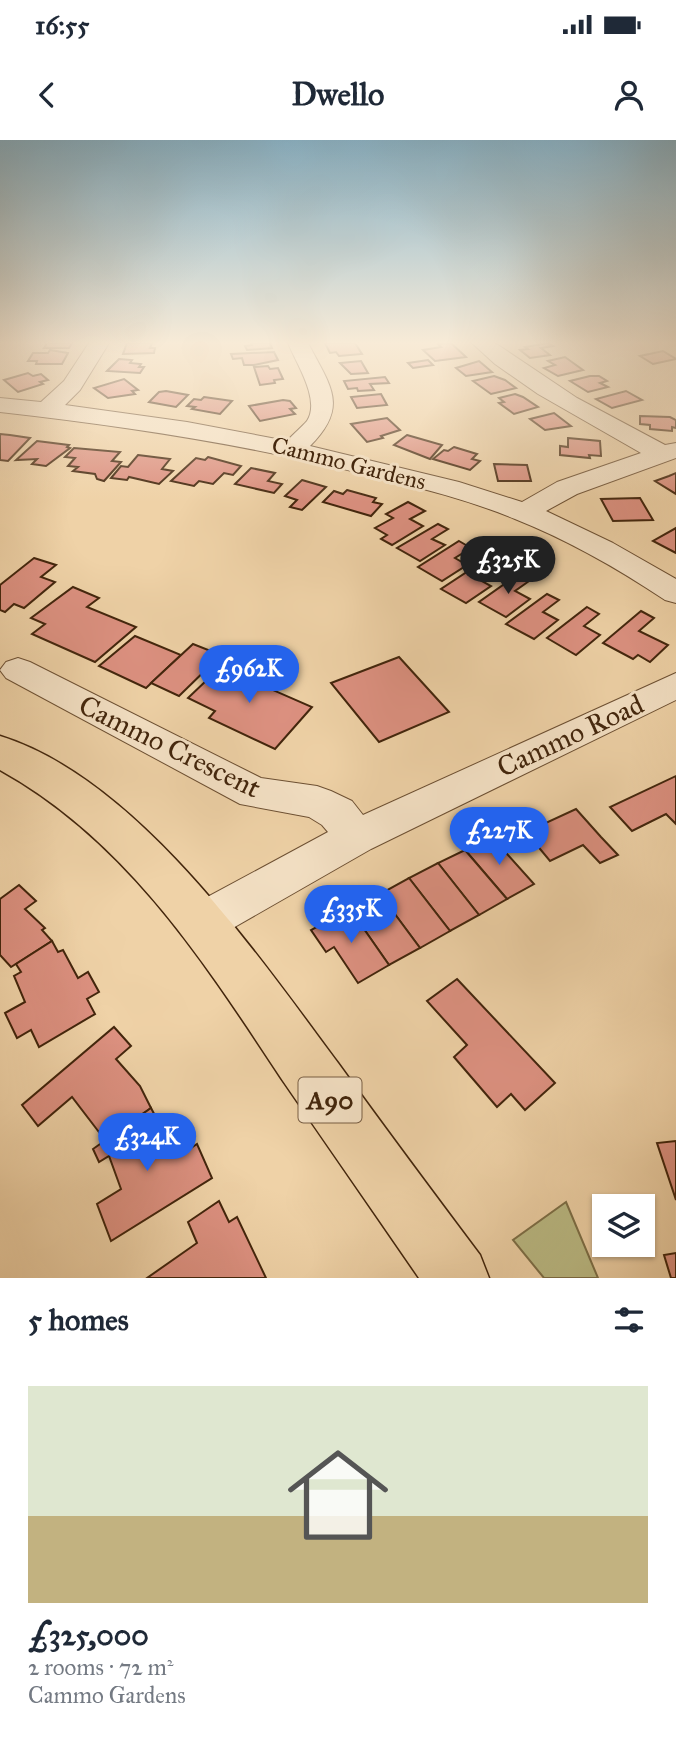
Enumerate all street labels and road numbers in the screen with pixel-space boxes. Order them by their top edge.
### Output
street label: Cammo Gardens [269,430,429,496]
street label: Cammo Road [491,686,649,785]
street label: Cammo Crescent [73,687,266,806]
road number: A90 [298,1077,362,1122]

